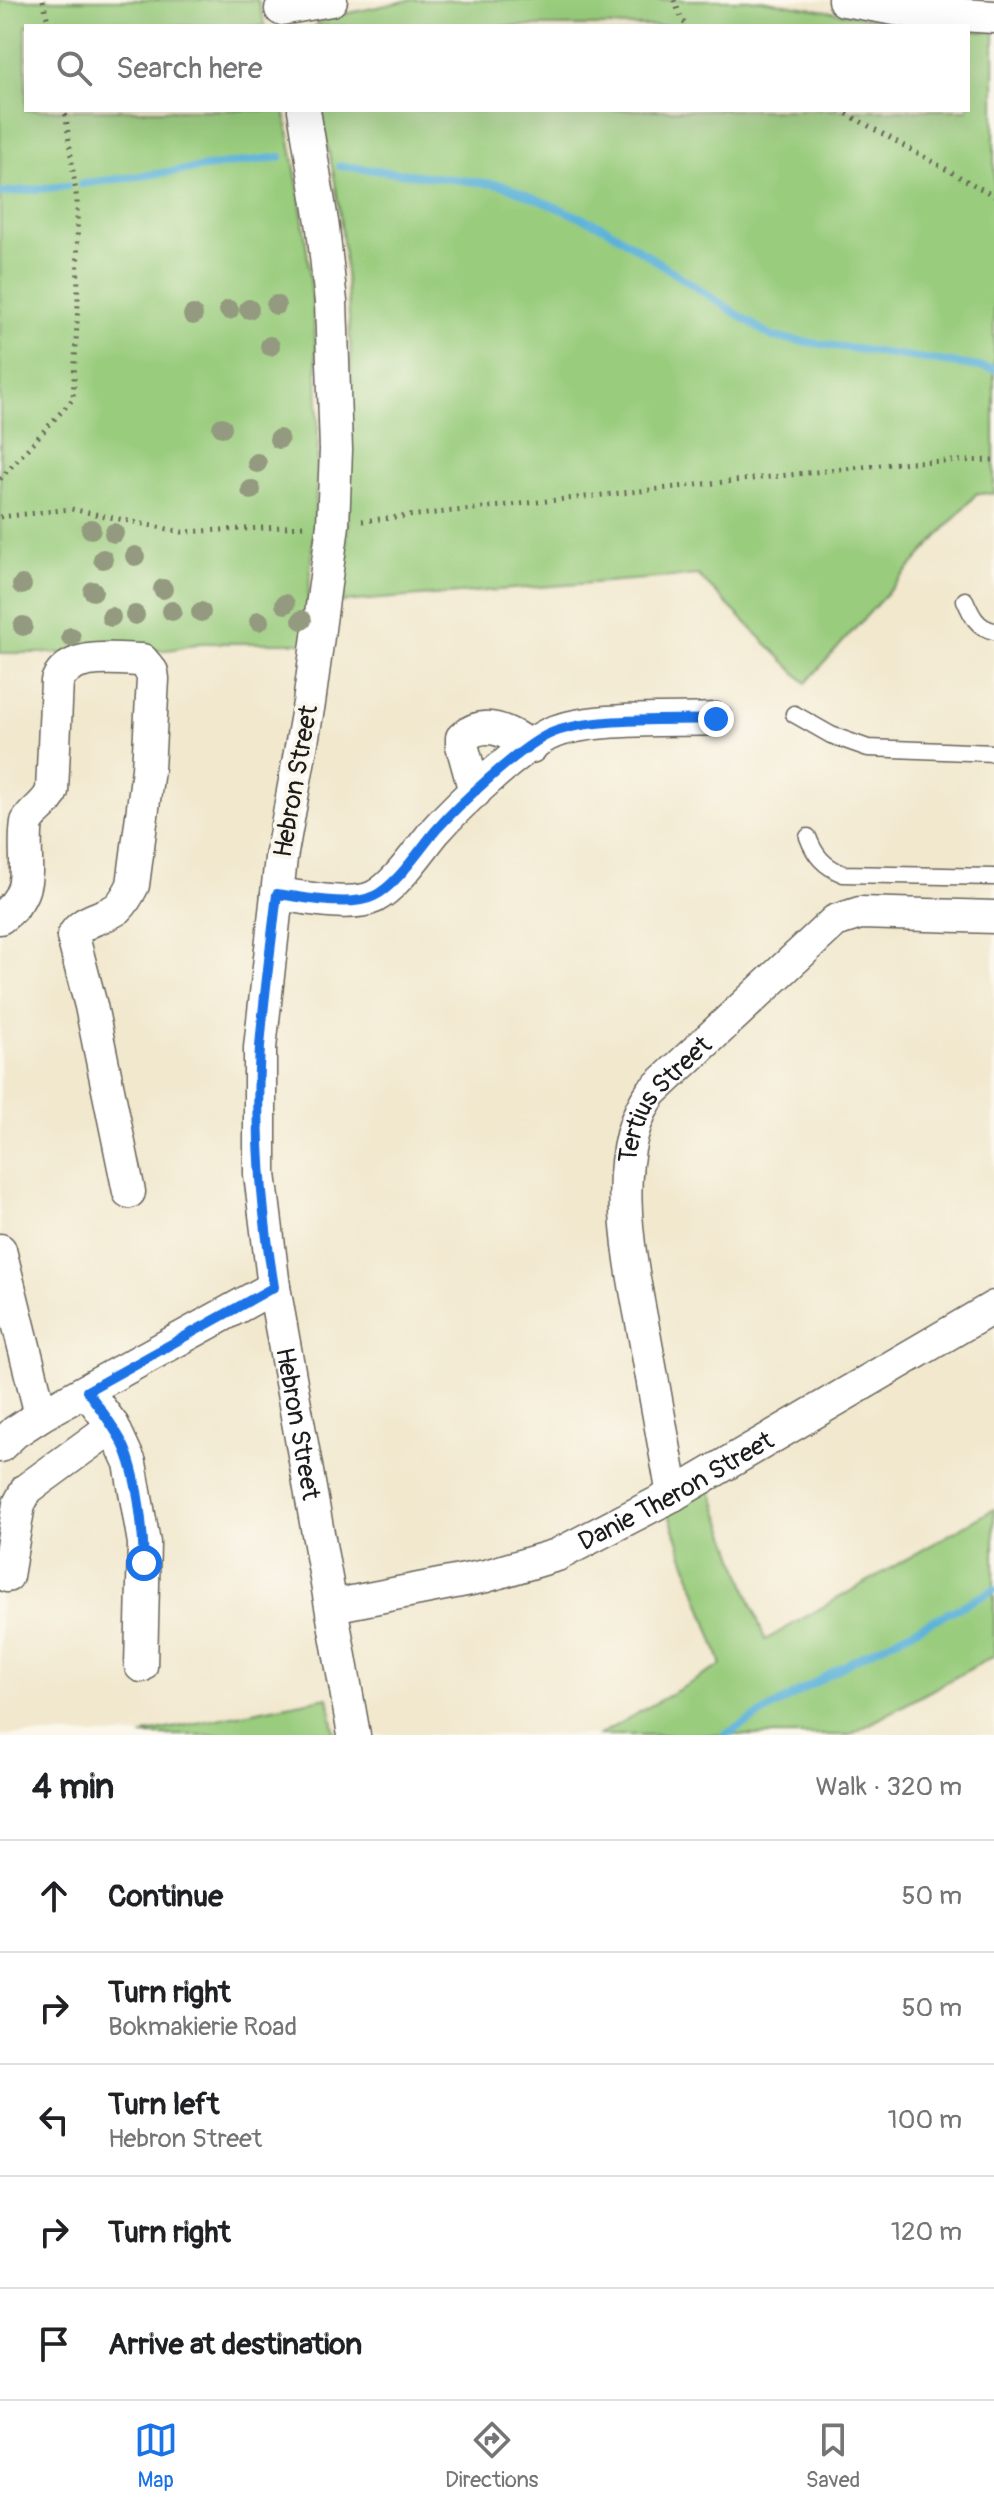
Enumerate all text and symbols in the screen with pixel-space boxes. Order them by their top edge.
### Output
search box [24,24,970,112]
icon: search [52,46,96,90]
text: Search here [116,50,263,87]
route end [698,701,734,737]
street label: Hebron Street [267,702,325,860]
street label: Tertius Street [612,1029,719,1165]
street label: Hebron Street [268,1345,327,1503]
street label: Danie Theron Street [573,1424,780,1558]
route start [126,1545,162,1581]
text: 4 min [32,1766,114,1809]
text: Walk · 320 m [815,1771,962,1803]
icon: ahead [32,1874,76,1918]
text: Continue [108,1878,223,1915]
text: 50 m [901,1880,962,1912]
text: Turn right [108,1974,231,2011]
icon: right [32,1986,76,2030]
text: 50 m [901,1992,962,2024]
text: Bokmakierie Road [108,2011,297,2043]
text: Turn left [108,2086,219,2123]
icon: left [32,2098,76,2142]
text: 100 m [888,2104,962,2136]
text: Hebron Street [108,2123,262,2155]
icon: right [32,2210,76,2254]
text: Turn right [108,2214,231,2251]
text: 120 m [891,2216,962,2248]
icon: arrive [32,2322,76,2366]
text: Arrive at destination [108,2326,362,2363]
tab: Map [134,2418,178,2494]
tab: Directions [445,2418,538,2494]
tab: Saved [806,2418,860,2494]

